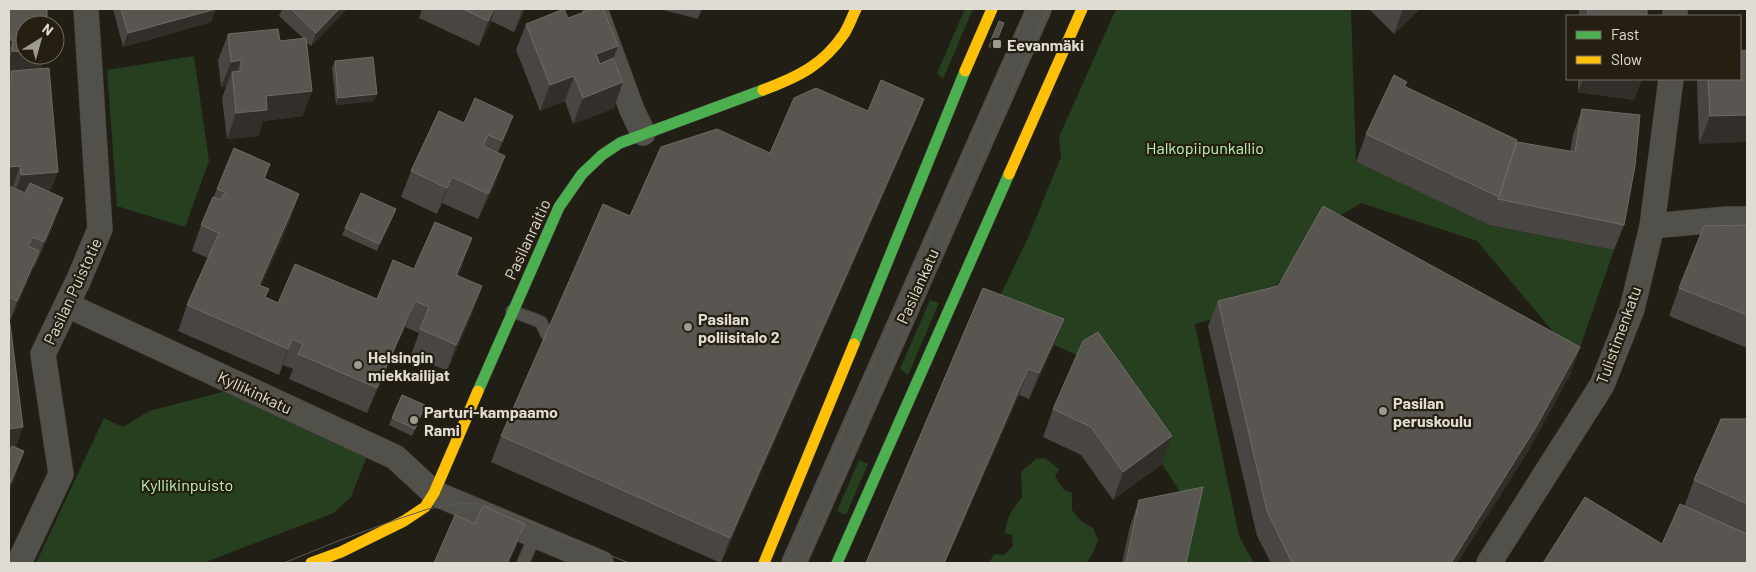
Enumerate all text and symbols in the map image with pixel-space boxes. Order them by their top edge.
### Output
north arrow [15,15,65,65]
legend [1566,15,1741,80]
text: N [39,20,57,39]
text: Fast [1611,25,1639,43]
place label: Eevanmäki [1007,35,1084,54]
marker: Eevanmäki [991,38,1003,50]
text: Slow [1611,50,1642,68]
park label: Halkopiipunkallio [1146,138,1264,157]
street label: Pasilanraitio [500,196,554,282]
street label: Pasilan Puistotie [39,235,105,347]
street label: Pasilankatu [892,245,942,327]
street label: Tulistimenkatu [1591,283,1645,387]
place label: Pasilan poliisitalo 2 [698,309,780,346]
marker: Pasilan poliisitalo 2 [682,321,694,333]
place label: Helsingin miekkailijat [368,347,450,384]
marker: Helsingin miekkailijat [352,359,364,371]
street label: Kyllikinkatu [215,367,295,417]
place label: Pasilan peruskoulu [1393,393,1472,430]
place label: Parturi-kampaamo Rami [424,402,558,439]
marker: Pasilan peruskoulu [1377,405,1389,417]
marker: Parturi-kampaamo Rami [408,414,420,426]
park label: Kyllikinpuisto [141,475,233,494]

